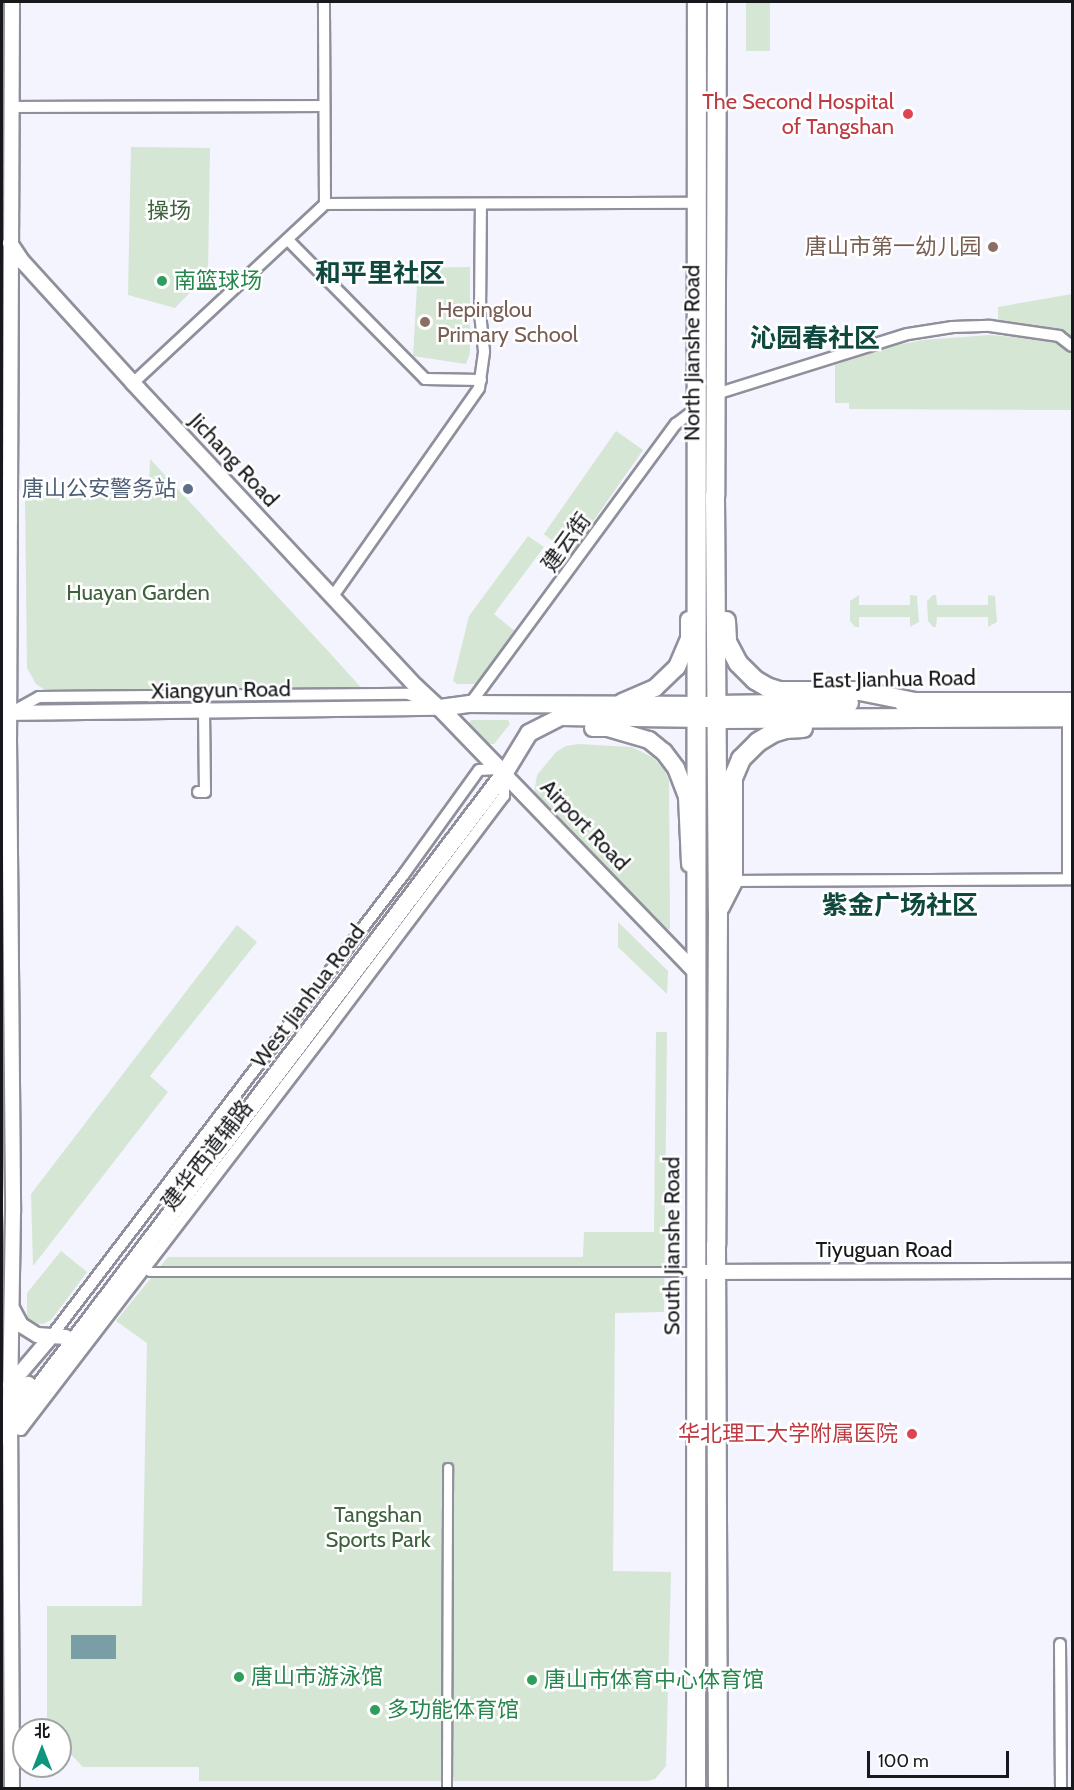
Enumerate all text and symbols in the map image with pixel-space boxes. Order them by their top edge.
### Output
place label: The Second Hospital of Tangshan [702,88,894,140]
marker: The Second Hospital of Tangshan [899,105,917,123]
park label: 操场 [147,198,191,224]
place label: 唐山市第一幼儿园 [805,234,981,260]
marker: 唐山市第一幼儿园 [986,240,1000,254]
district label: 和平里社区 [315,258,445,290]
street label: North Jianshe Road [679,265,705,441]
place label: 南篮球场 [174,268,262,294]
marker: 南篮球场 [155,274,169,288]
place label: Hepinglou Primary School [437,296,578,348]
marker: Hepinglou Primary School [418,315,432,329]
district label: 沁园春社区 [750,323,880,355]
street label: Jichang Road [184,408,284,512]
place label: 唐山公安警务站 [22,476,176,502]
marker: 唐山公安警务站 [181,482,195,496]
street label: 建云街 [536,508,596,576]
park label: Huayan Garden [66,580,210,606]
street label: East Jianhua Road [812,664,976,694]
street label: Xiangyun Road [151,676,291,704]
street label: Airport Road [535,774,635,876]
district label: 紫金广场社区 [822,890,978,922]
street label: West Jianhua Road [246,919,370,1073]
street label: 建华西道辅路 [156,1095,258,1215]
street label: South Jianshe Road [659,1157,685,1335]
street label: Tiyuguan Road [816,1237,952,1263]
place label: 华北理工大学附属医院 [678,1421,898,1447]
marker: 华北理工大学附属医院 [903,1425,921,1443]
park label: Tangshan Sports Park [325,1501,431,1552]
place label: 唐山市游泳馆 [251,1664,383,1690]
place label: 唐山市体育中心体育馆 [544,1667,764,1693]
marker: 唐山市游泳馆 [232,1670,246,1684]
marker: 唐山市体育中心体育馆 [525,1673,539,1687]
place label: 多功能体育馆 [387,1697,519,1723]
marker: 多功能体育馆 [368,1703,382,1717]
north arrow [12,1718,72,1778]
text: 北 [34,1722,50,1741]
scale bar [870,1739,1012,1777]
text: 100 m [878,1750,929,1772]

